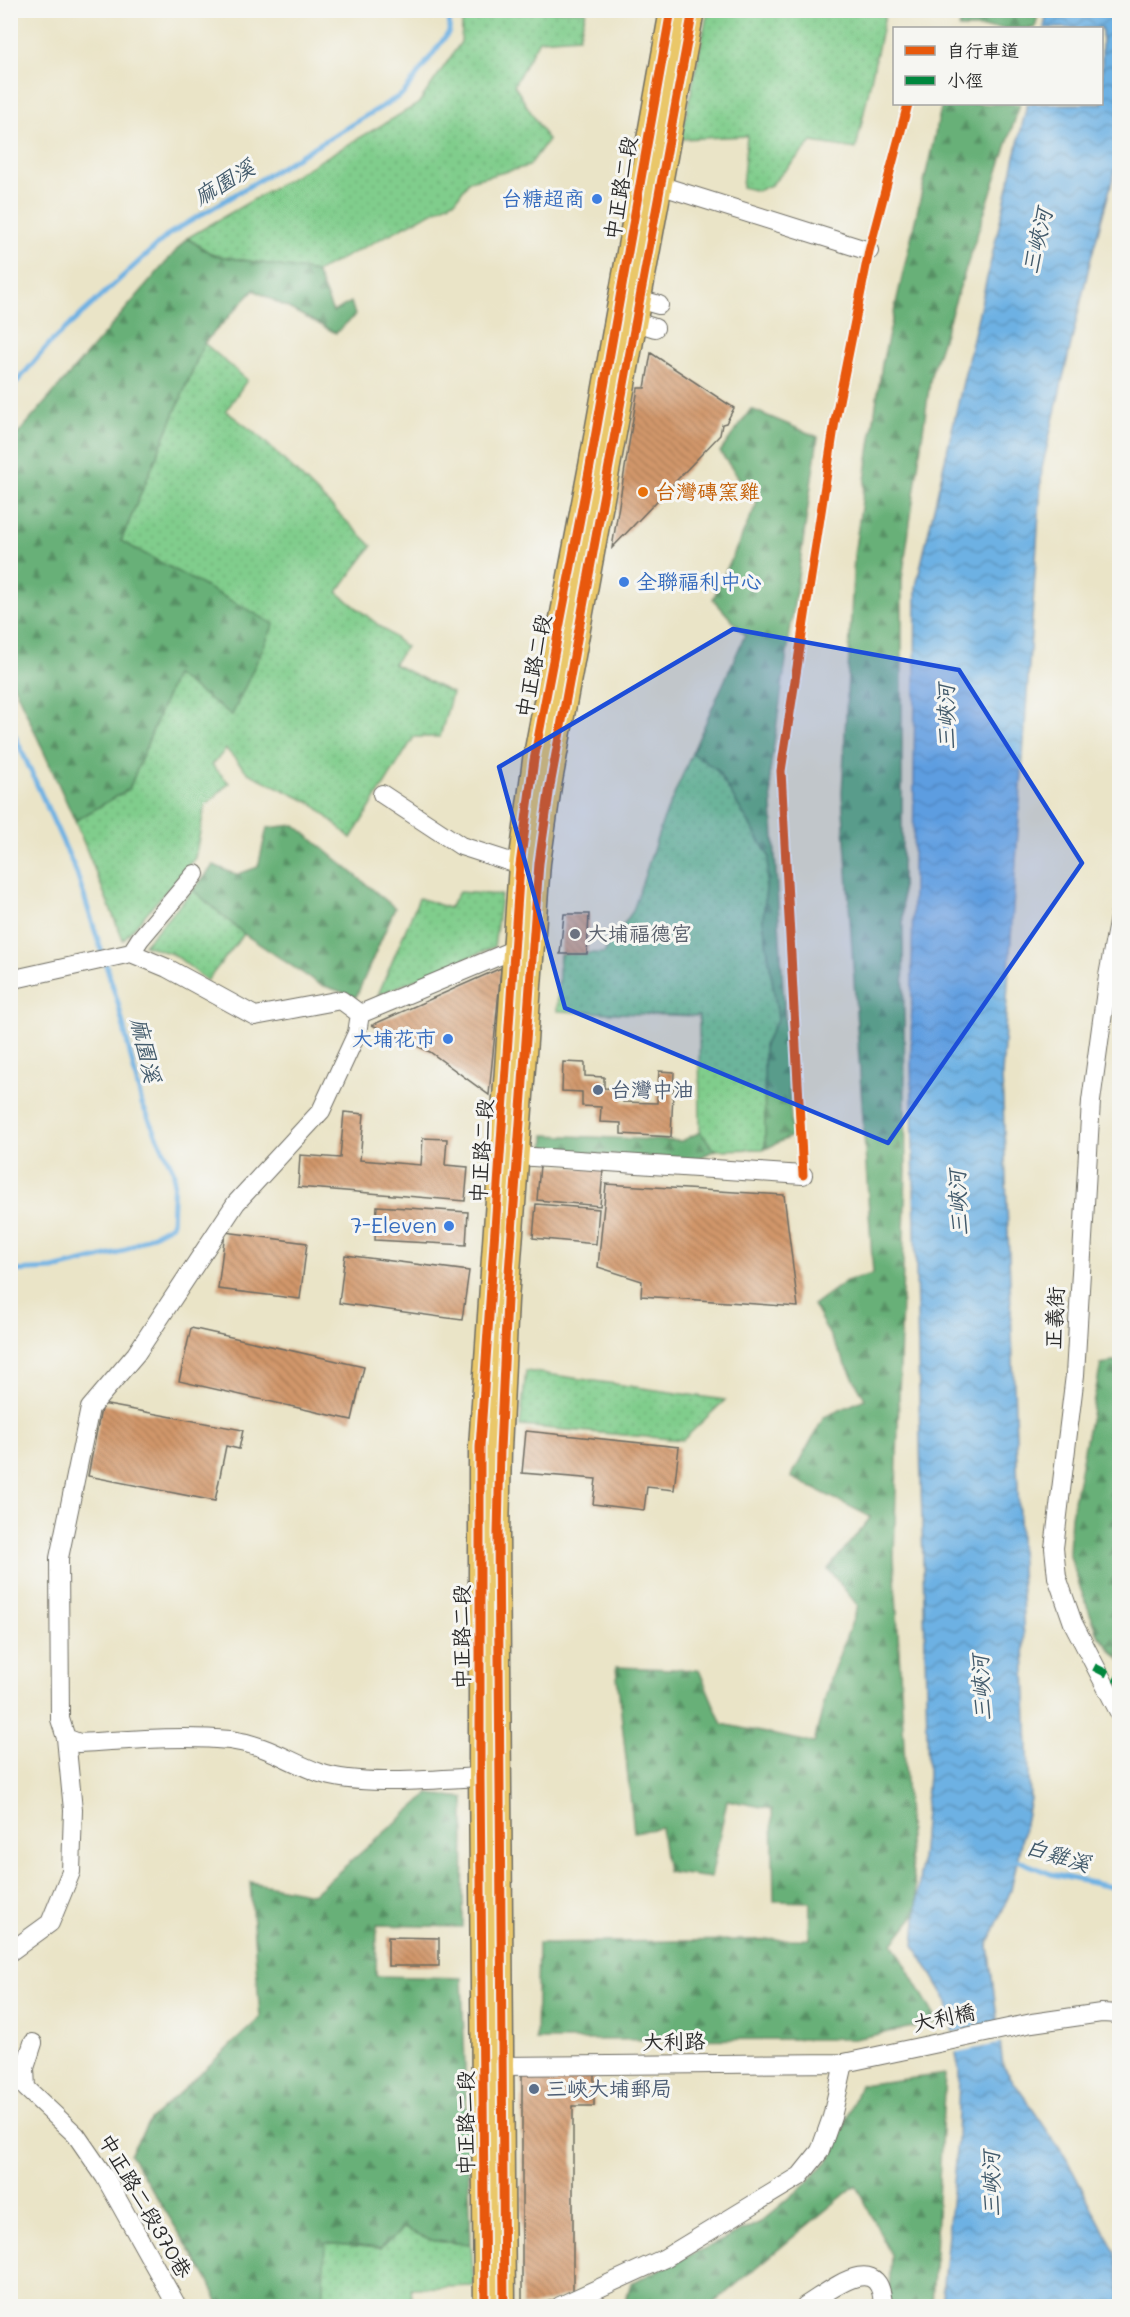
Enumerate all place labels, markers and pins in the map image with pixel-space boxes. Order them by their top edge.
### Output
place label: 台糖超商 [501,184,585,211]
marker: 台糖超商 [590,192,604,206]
place label: 台灣磚窯雞 [655,477,760,504]
marker: 台灣磚窯雞 [636,485,650,499]
place label: 全聯福利中心 [636,567,762,594]
marker: 全聯福利中心 [617,575,631,589]
place label: 大埔福德宮 [587,919,692,946]
marker: 大埔福德宮 [568,927,582,941]
place label: 大埔花市 [352,1024,436,1051]
marker: 大埔花市 [441,1032,455,1046]
place label: 台灣中油 [610,1075,694,1102]
marker: 台灣中油 [591,1083,605,1097]
place label: 7-Eleven [350,1211,437,1238]
marker: 7-Eleven [442,1219,456,1233]
place label: 三峽大埔郵局 [546,2074,672,2101]
marker: 三峽大埔郵局 [527,2082,541,2096]

